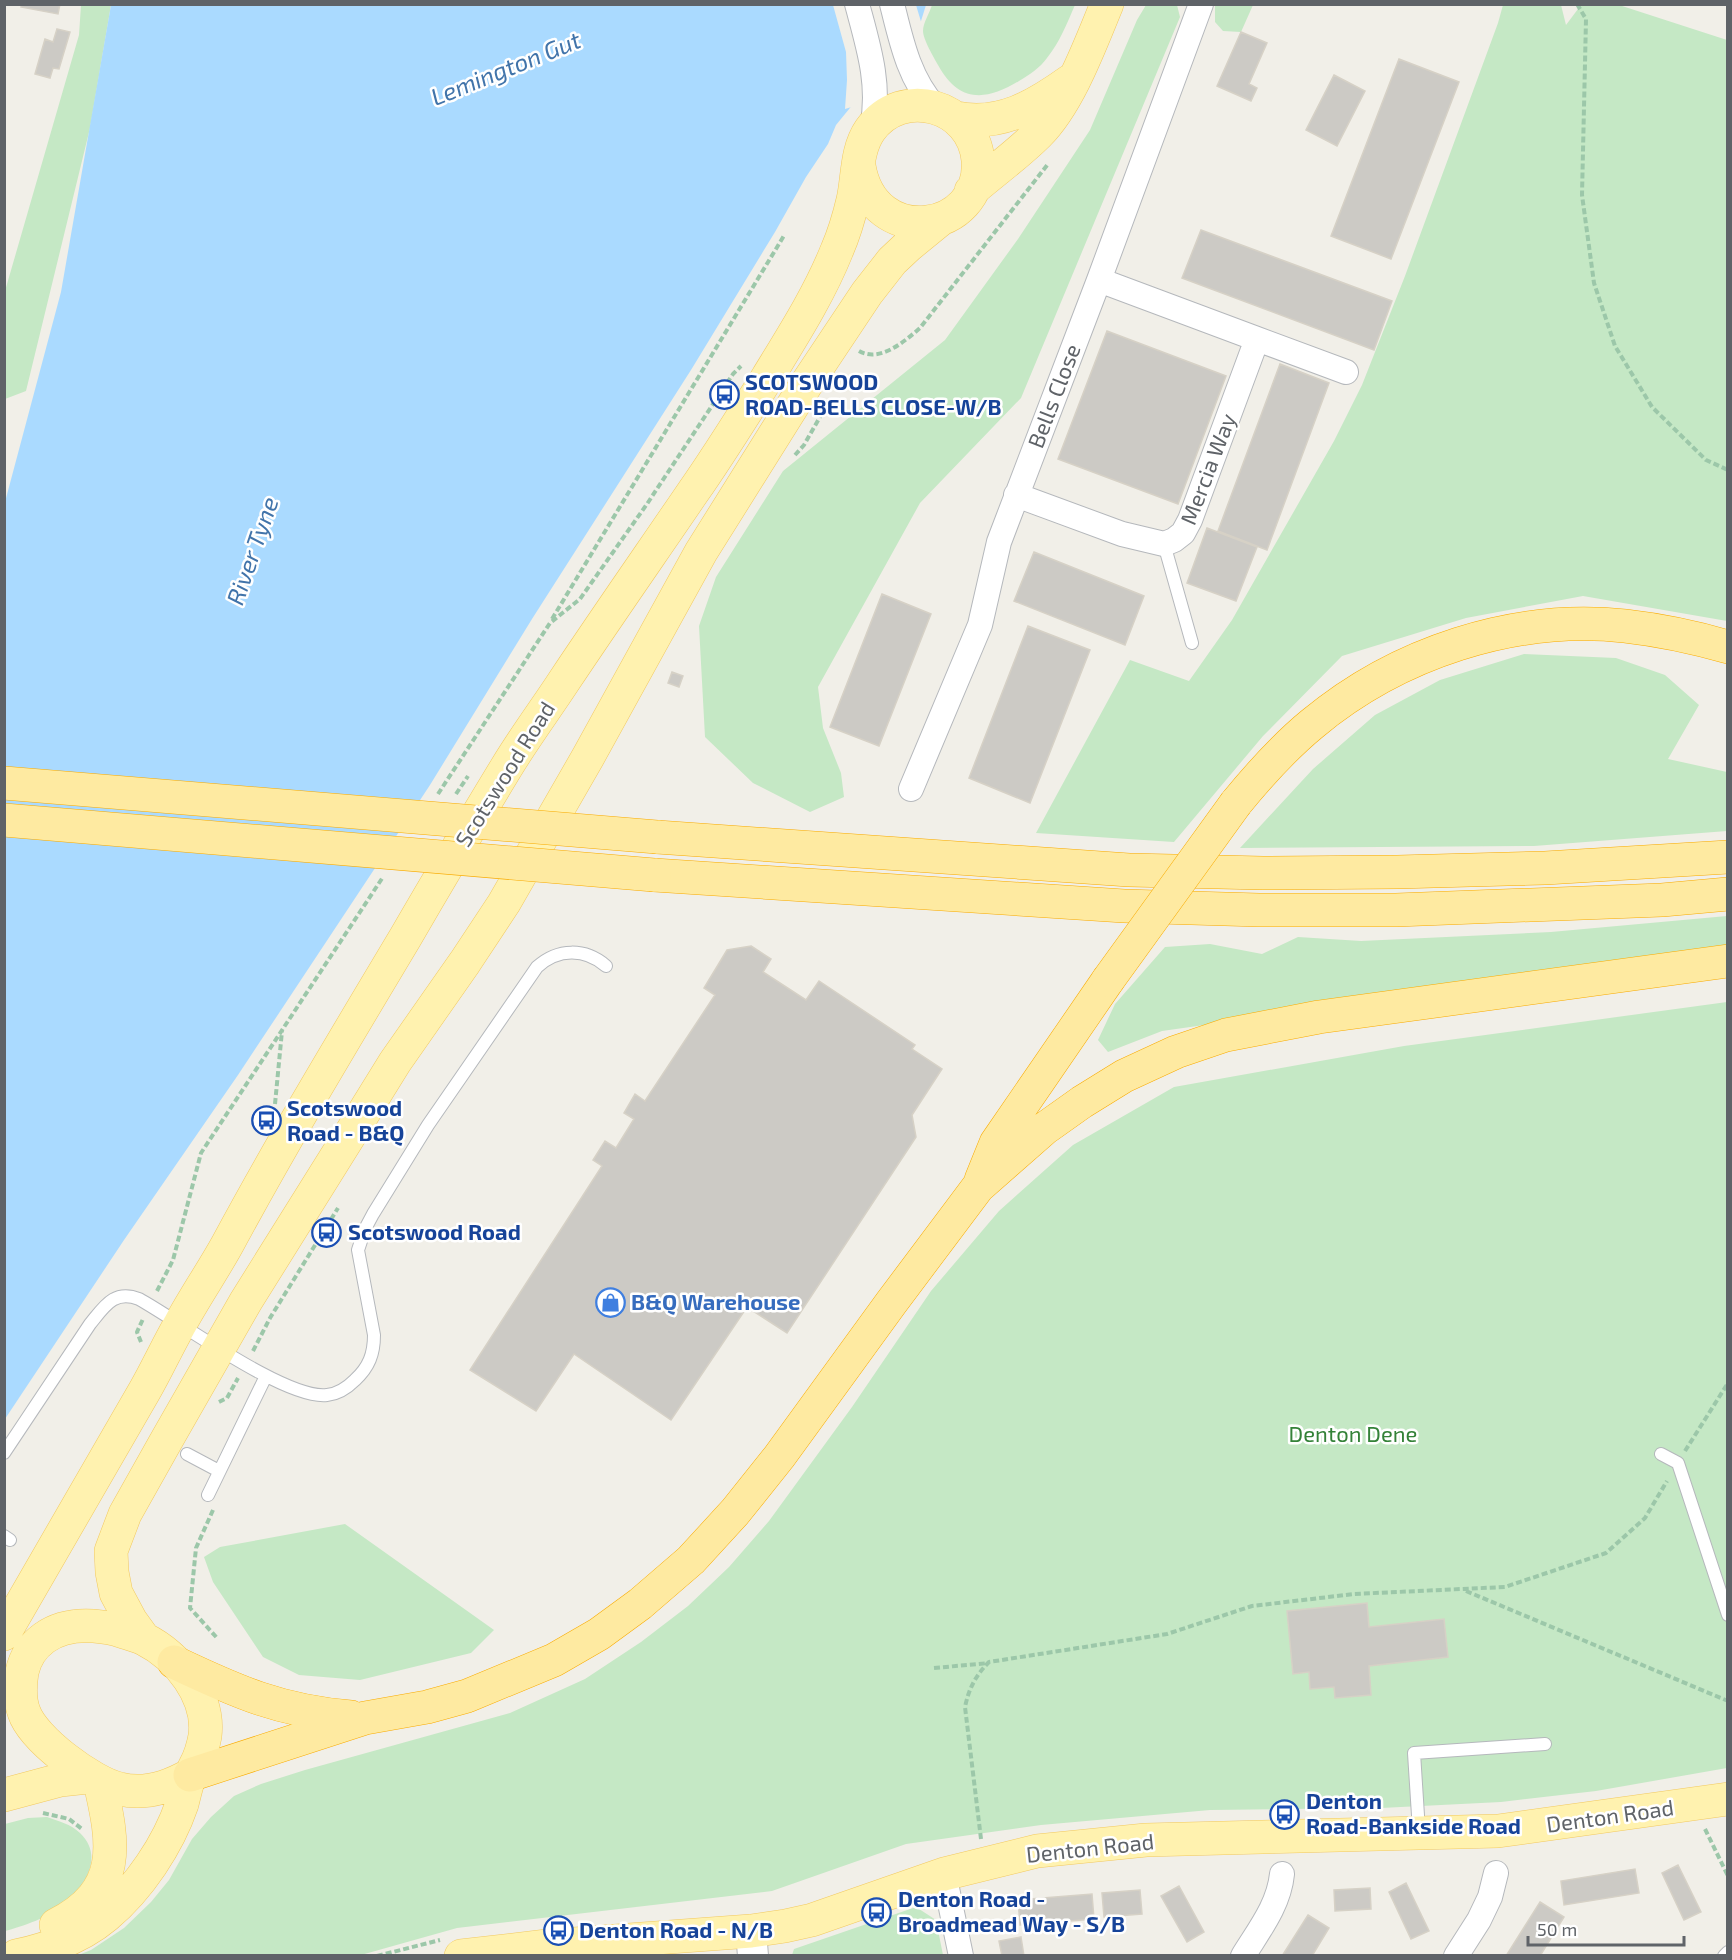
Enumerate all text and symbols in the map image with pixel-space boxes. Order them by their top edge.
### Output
water label: Lemington Gut [426,24,585,111]
street label: Bells Close [1021,340,1085,451]
place label: SCOTSWOOD ROAD-BELLS CLOSE-W/B [745,368,1002,419]
bus stop icon: SCOTSWOOD ROAD-BELLS CLOSE-W/B [708,379,740,411]
street label: Mercia Way [1174,409,1240,528]
water label: River Tyne [220,493,284,608]
street label: Scotswood Road [449,696,559,851]
place label: Scotswood Road - B&Q [287,1094,404,1146]
bus stop icon: Scotswood Road - B&Q [250,1105,282,1137]
bus stop icon: Scotswood Road [311,1216,343,1248]
place label: Scotswood Road [348,1218,521,1244]
shop icon: B&Q Warehouse [594,1286,626,1318]
place label: B&Q Warehouse [631,1288,800,1315]
park label: Denton Dene [1289,1420,1417,1446]
place label: Denton Road-Bankside Road [1306,1787,1521,1838]
street label: Denton Road [1544,1793,1675,1837]
bus stop icon: Denton Road-Bankside Road [1269,1798,1301,1830]
street label: Denton Road [1025,1827,1155,1867]
place label: Denton Road - Broadmead Way - S/B [898,1885,1125,1937]
bus stop icon: Denton Road - Broadmead Way - S/B [861,1896,893,1928]
scale bar [1528,1909,1684,1947]
bus stop icon: Denton Road - N/B [542,1914,574,1946]
place label: Denton Road - N/B [579,1916,773,1942]
text: 50 m [1537,1918,1577,1940]

